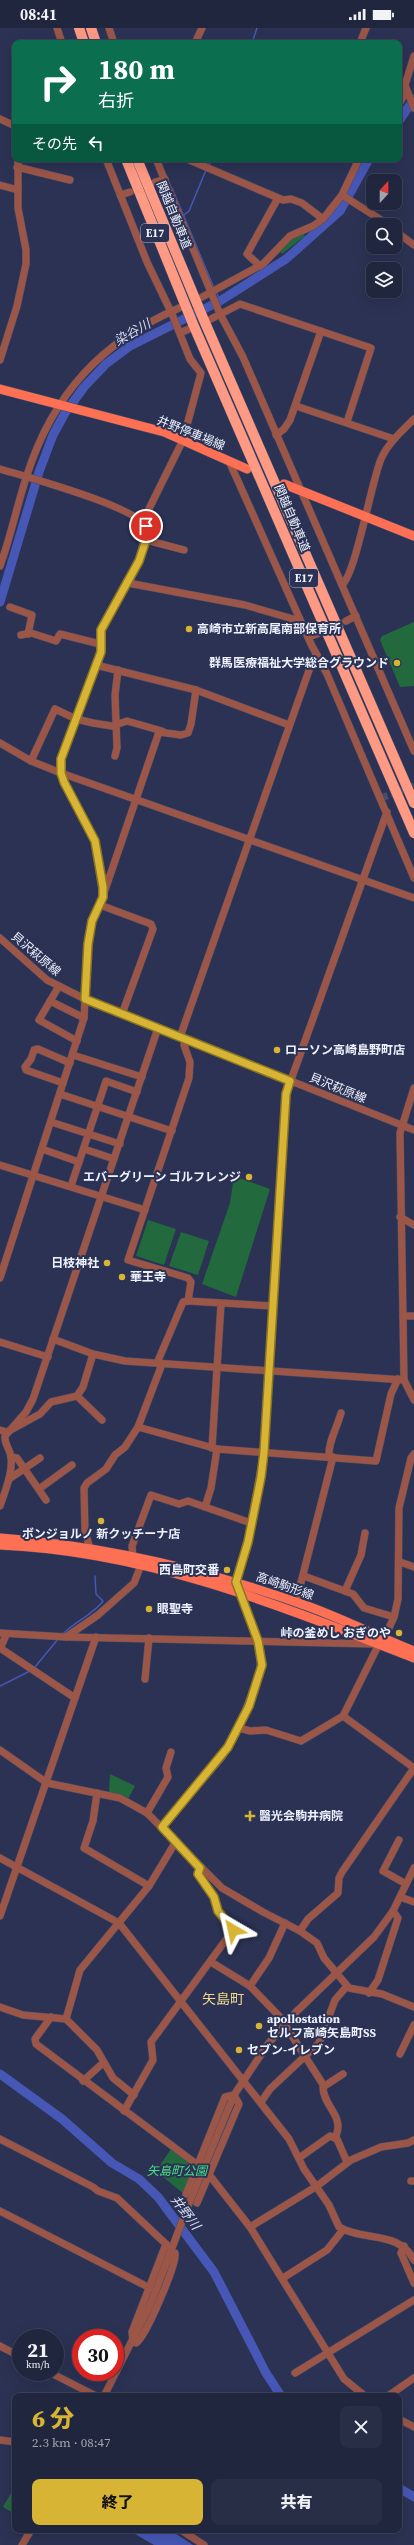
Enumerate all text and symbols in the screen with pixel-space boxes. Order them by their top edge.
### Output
text: 08:41 [20,4,57,25]
text: 180 m [98,50,175,88]
icon: right [32,56,84,108]
text: 右折 [98,88,134,113]
icon: left [85,132,107,154]
text: その先 [32,133,77,154]
north arrow [366,174,402,210]
map controls [366,174,402,298]
street label: 関越自動車道 [153,179,195,251]
button: search [366,218,402,254]
road number: E17 [141,224,169,242]
button: layers [366,262,402,298]
water label: 染谷川 [111,314,155,350]
street label: 井野停車場線 [155,412,227,454]
street label: 関越自動車道 [271,482,313,554]
pin [129,509,163,543]
icon: arrive [135,515,157,537]
road number: E17 [290,569,318,587]
place label: 高崎市立新高尾南部保育所 [197,621,341,637]
marker: 高崎市立新高尾南部保育所 [184,624,194,634]
place label: 群馬医療福祉大学総合グラウンド [209,655,389,671]
marker: 群馬医療福祉大学総合グラウンド [392,658,402,668]
street label: 貝沢萩原線 [8,929,64,979]
place label: ローソン高崎島野町店 [285,1042,405,1058]
marker: ローソン高崎島野町店 [272,1045,282,1055]
street label: 貝沢萩原線 [307,1069,369,1107]
place label: エバーグリーン ゴルフレンジ [83,1169,241,1185]
marker: エバーグリーン ゴルフレンジ [244,1172,254,1182]
place label: 日枝神社 [51,1255,99,1271]
marker: 日枝神社 [102,1258,112,1268]
place label: 華王寺 [130,1269,166,1285]
marker: 華王寺 [117,1272,127,1282]
marker: ボンジョルノ 新クッチーナ店 [96,1516,106,1526]
place label: ボンジョルノ 新クッチーナ店 [22,1526,180,1542]
place label: 西島町交番 [159,1562,220,1578]
marker: 西島町交番 [222,1565,232,1575]
street label: 高崎駒形線 [254,1569,316,1603]
place label: 眼聖寺 [157,1601,193,1617]
marker: 眼聖寺 [144,1604,154,1614]
place label: 峠の釜めし おぎのや [280,1625,391,1641]
marker: 峠の釜めし おぎのや [394,1628,404,1638]
place label: 醫光会駒井病院 [259,1808,343,1824]
marker: 醫光会駒井病院 [244,1810,256,1822]
position arrow [212,1909,254,1951]
district label: 矢島町 [202,1989,244,2009]
place label: apollostation セルフ高崎矢島町SS [267,2011,376,2041]
marker: apollostation セルフ高崎矢島町SS [254,2021,264,2031]
place label: セブン-イレブン [247,2042,335,2058]
marker: セブン-イレブン [234,2045,244,2055]
park label: 矢島町公園 [147,2163,209,2179]
water label: 井野川 [167,2192,205,2235]
speed limit sign: 30 [72,2329,124,2381]
text: 21 [27,2336,49,2364]
text: km/h [26,2358,50,2371]
text: 6 分 [32,2402,74,2435]
button: close [340,2406,382,2448]
text: 2.3 km · 08:47 [32,2434,111,2451]
button: 終了 [32,2479,203,2525]
button: 共有 [211,2479,382,2525]

